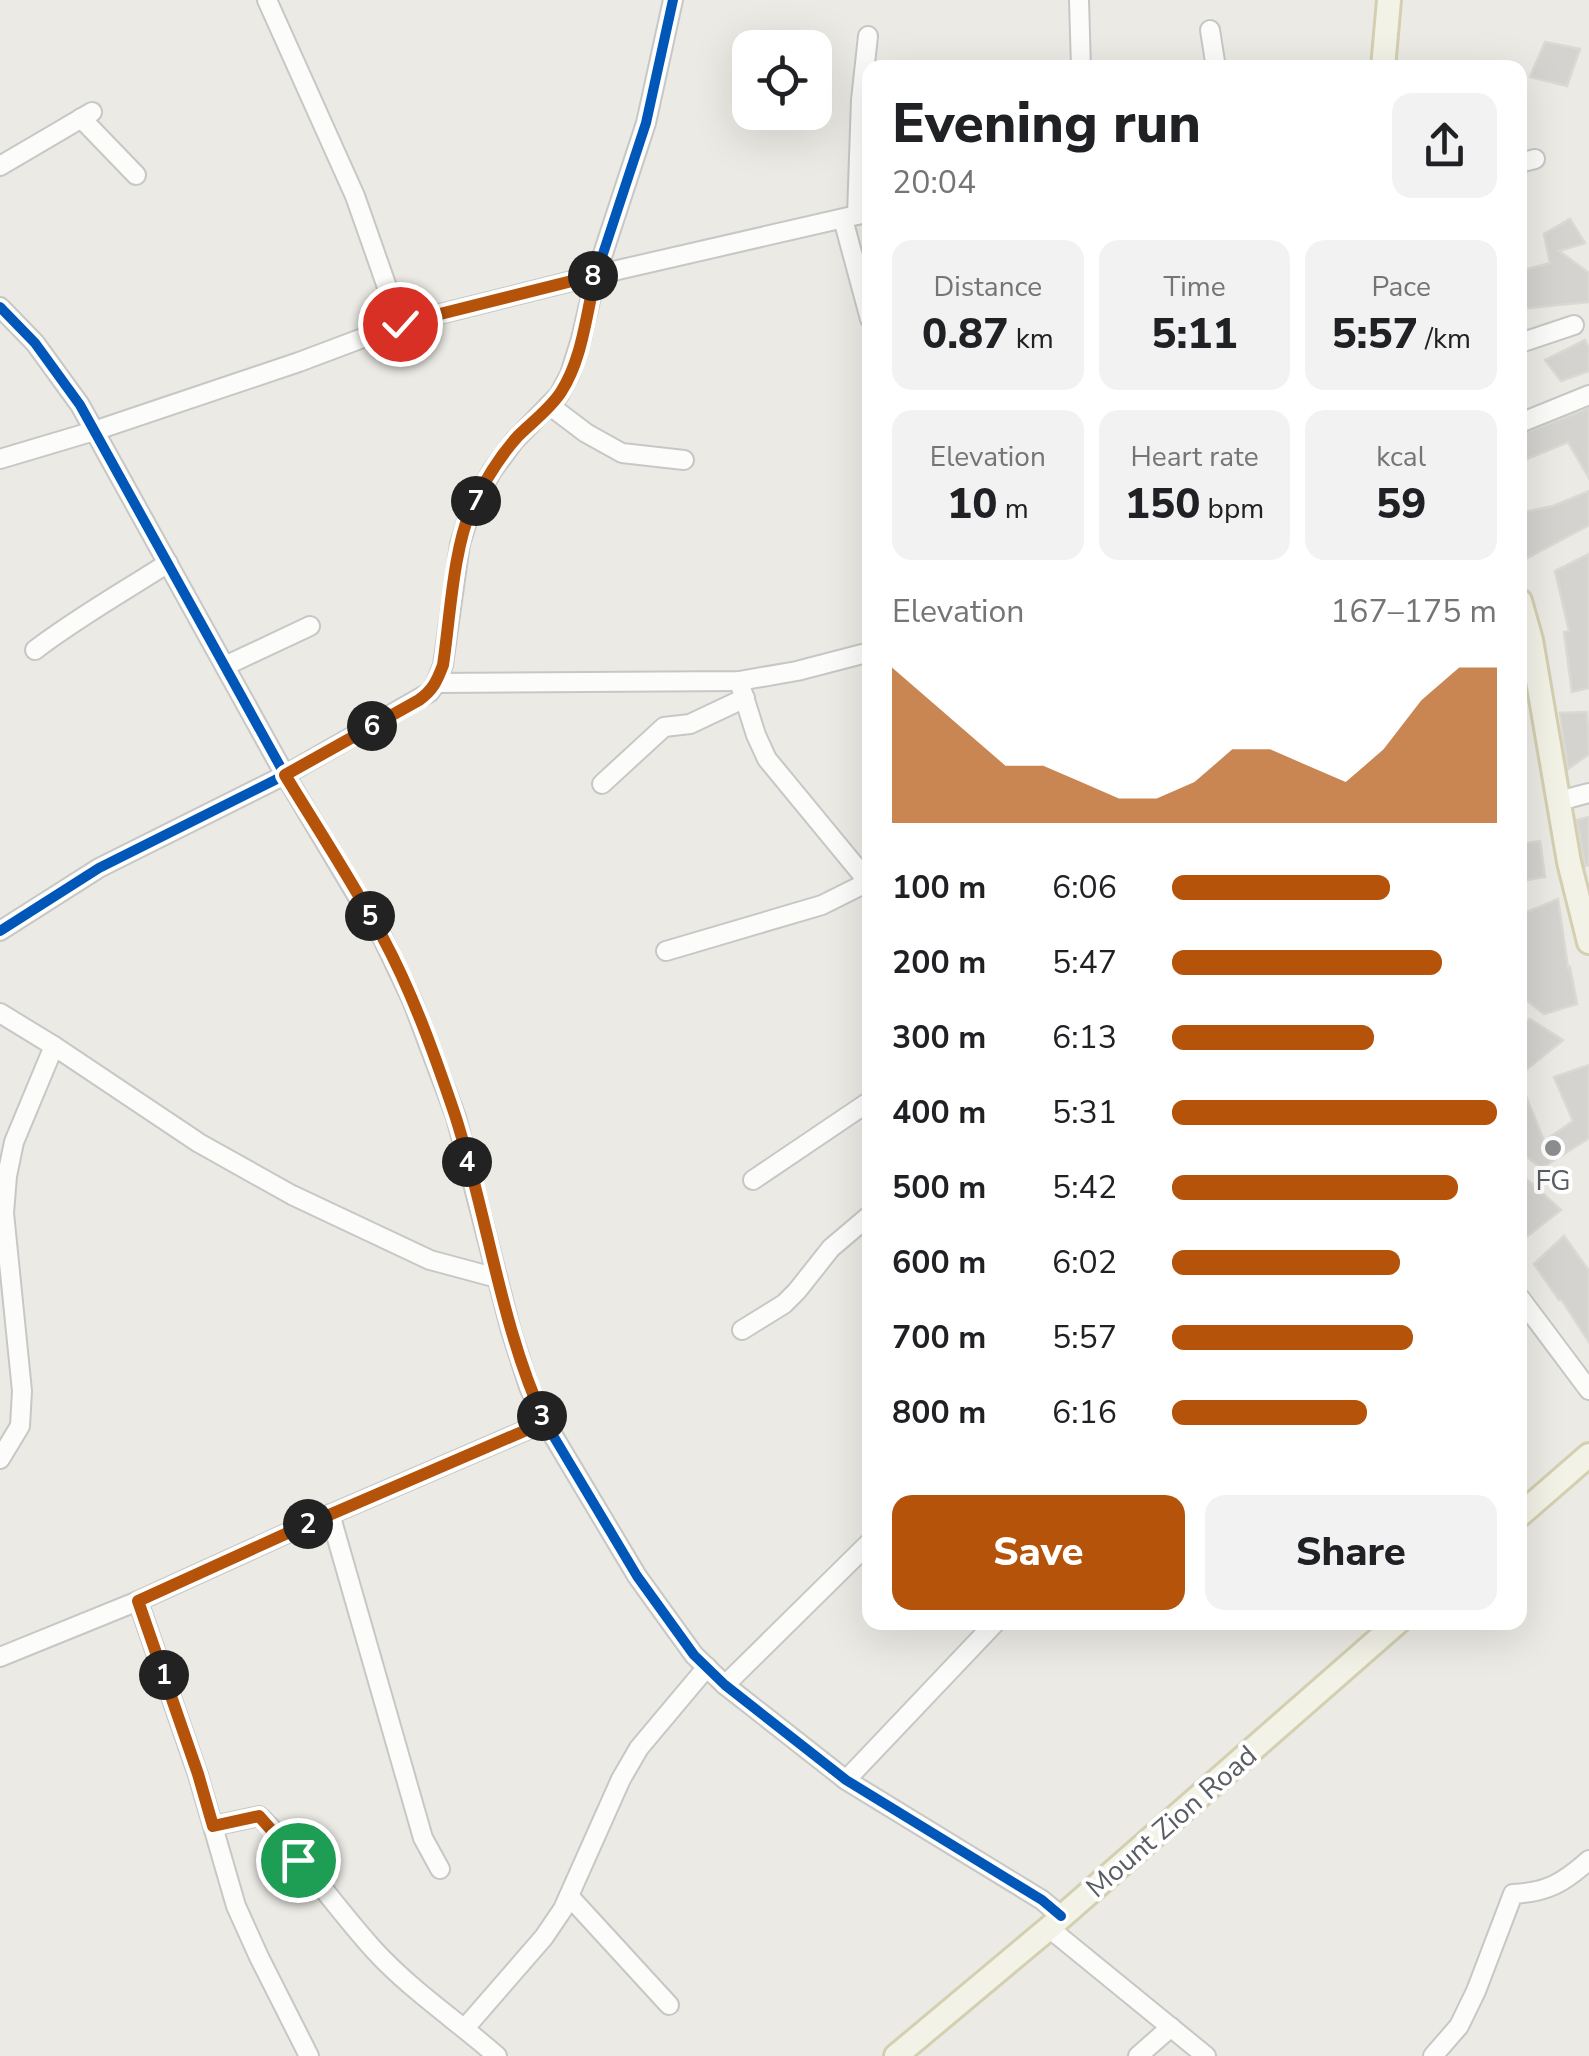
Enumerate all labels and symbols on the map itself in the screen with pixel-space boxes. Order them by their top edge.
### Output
pin: 8 [568,251,618,301]
pin [358,282,443,367]
pin: 7 [451,476,501,526]
pin: 6 [347,701,397,751]
pin: 5 [345,891,395,941]
pin: 4 [442,1137,492,1187]
marker: FG [1542,1137,1564,1159]
place label: FG [1535,1162,1571,1200]
pin: 3 [517,1391,567,1441]
pin: 2 [283,1499,333,1549]
pin: 1 [139,1650,189,1700]
street label: Mount Zion Road [1078,1737,1265,1907]
pin [256,1818,341,1903]

